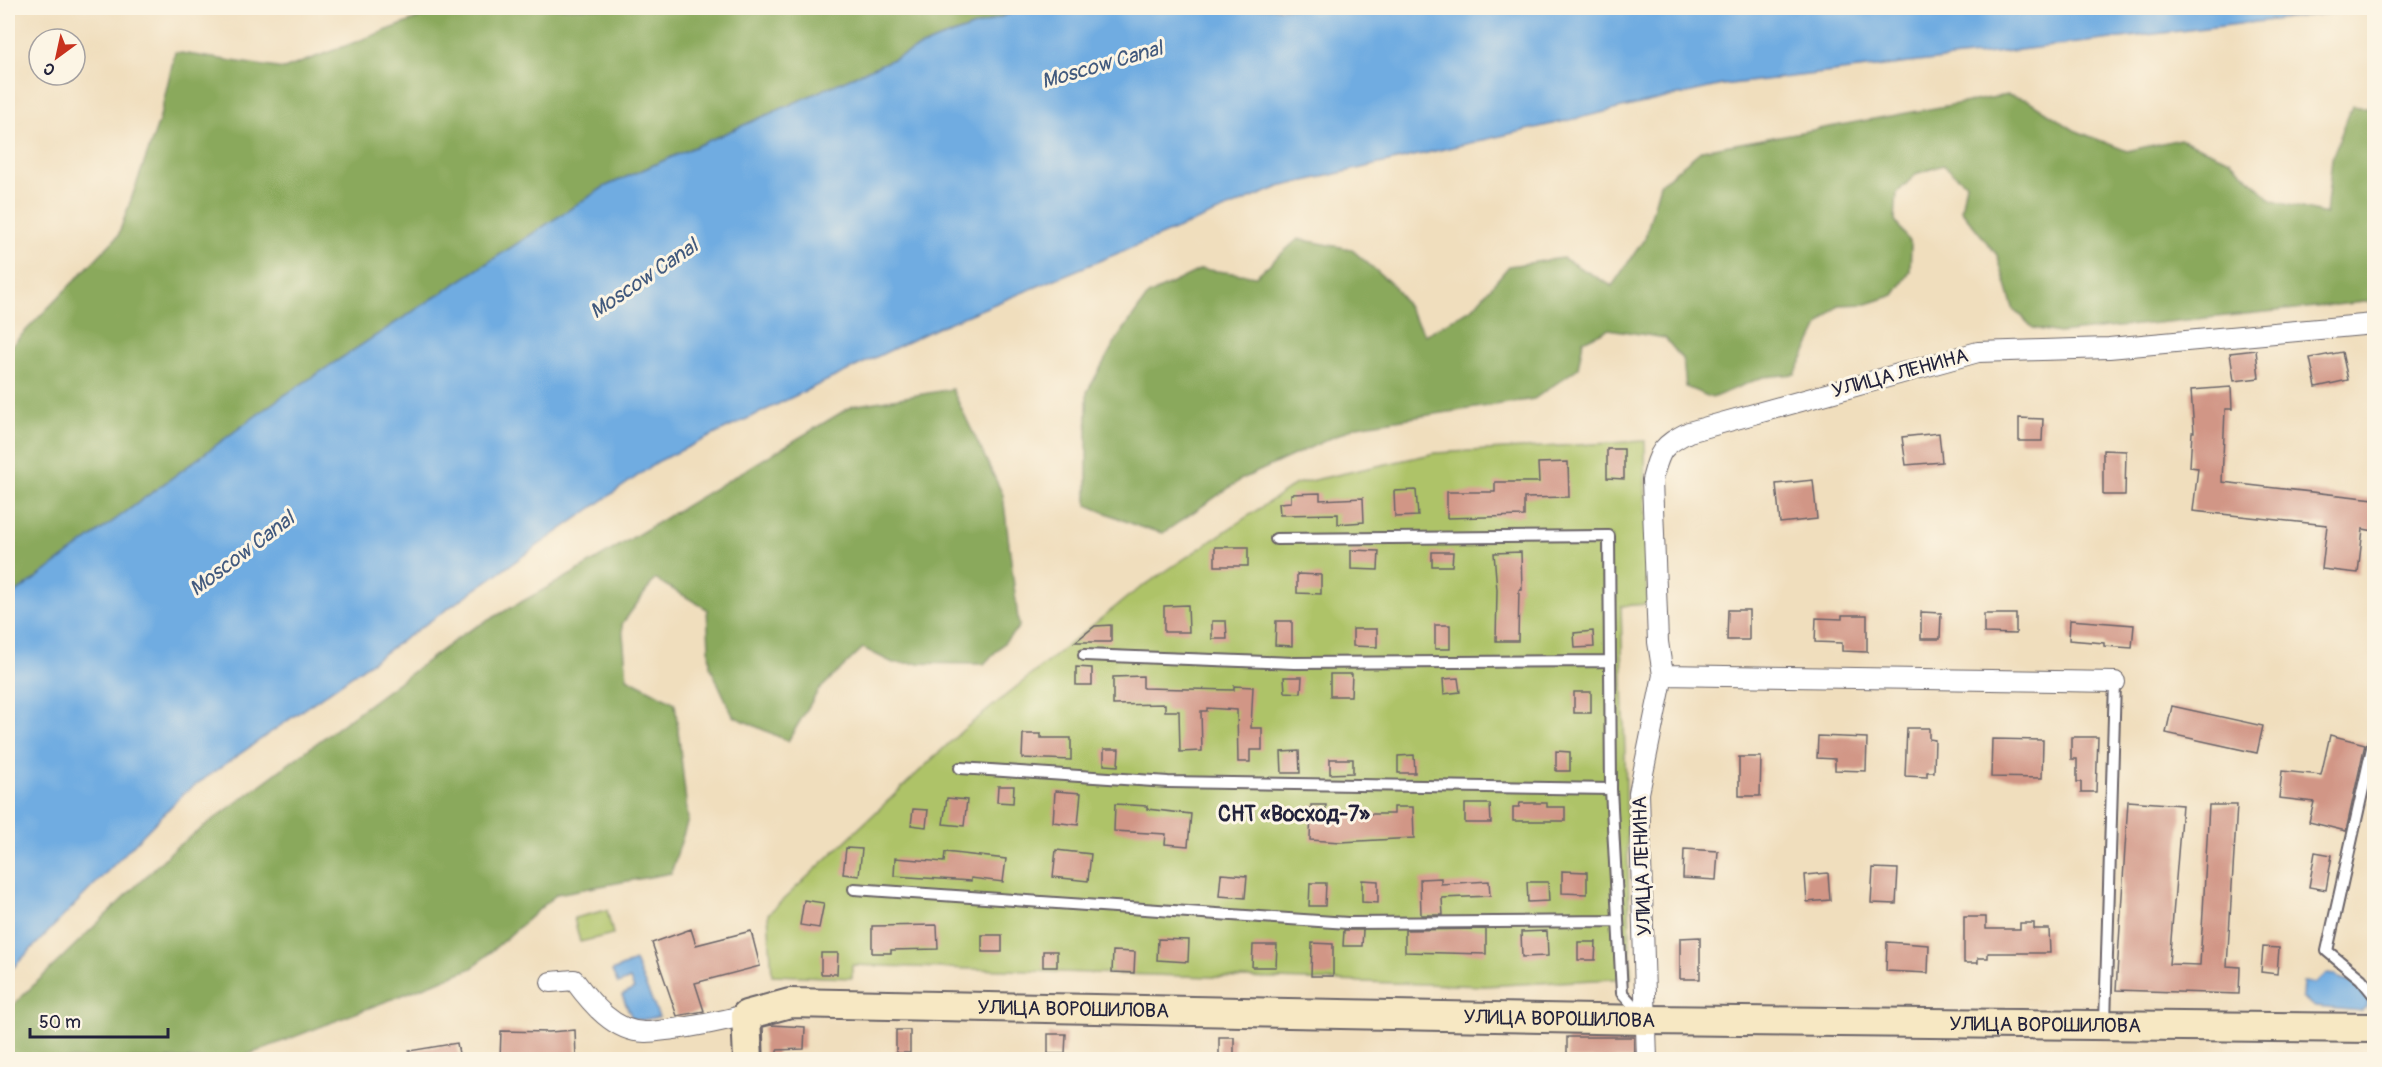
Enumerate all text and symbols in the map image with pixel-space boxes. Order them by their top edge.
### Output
north arrow [27,27,87,87]
water label: Moscow Canal [1038,34,1168,95]
text: С [40,58,59,80]
water label: Moscow Canal [585,232,705,325]
street label: УЛИЦА ЛЕНИНА [1829,343,1971,403]
water label: Moscow Canal [184,504,302,602]
street label: УЛИЦА ЛЕНИНА [1627,795,1657,937]
district label: СНТ «Восход-7» [1218,801,1370,828]
street label: УЛИЦА ВОРОШИЛОВА [977,994,1169,1023]
scale bar [30,1001,168,1039]
street label: УЛИЦА ВОРОШИЛОВА [1463,1004,1655,1033]
text: 50 m [39,1011,81,1034]
street label: УЛИЦА ВОРОШИЛОВА [1949,1011,2141,1038]

